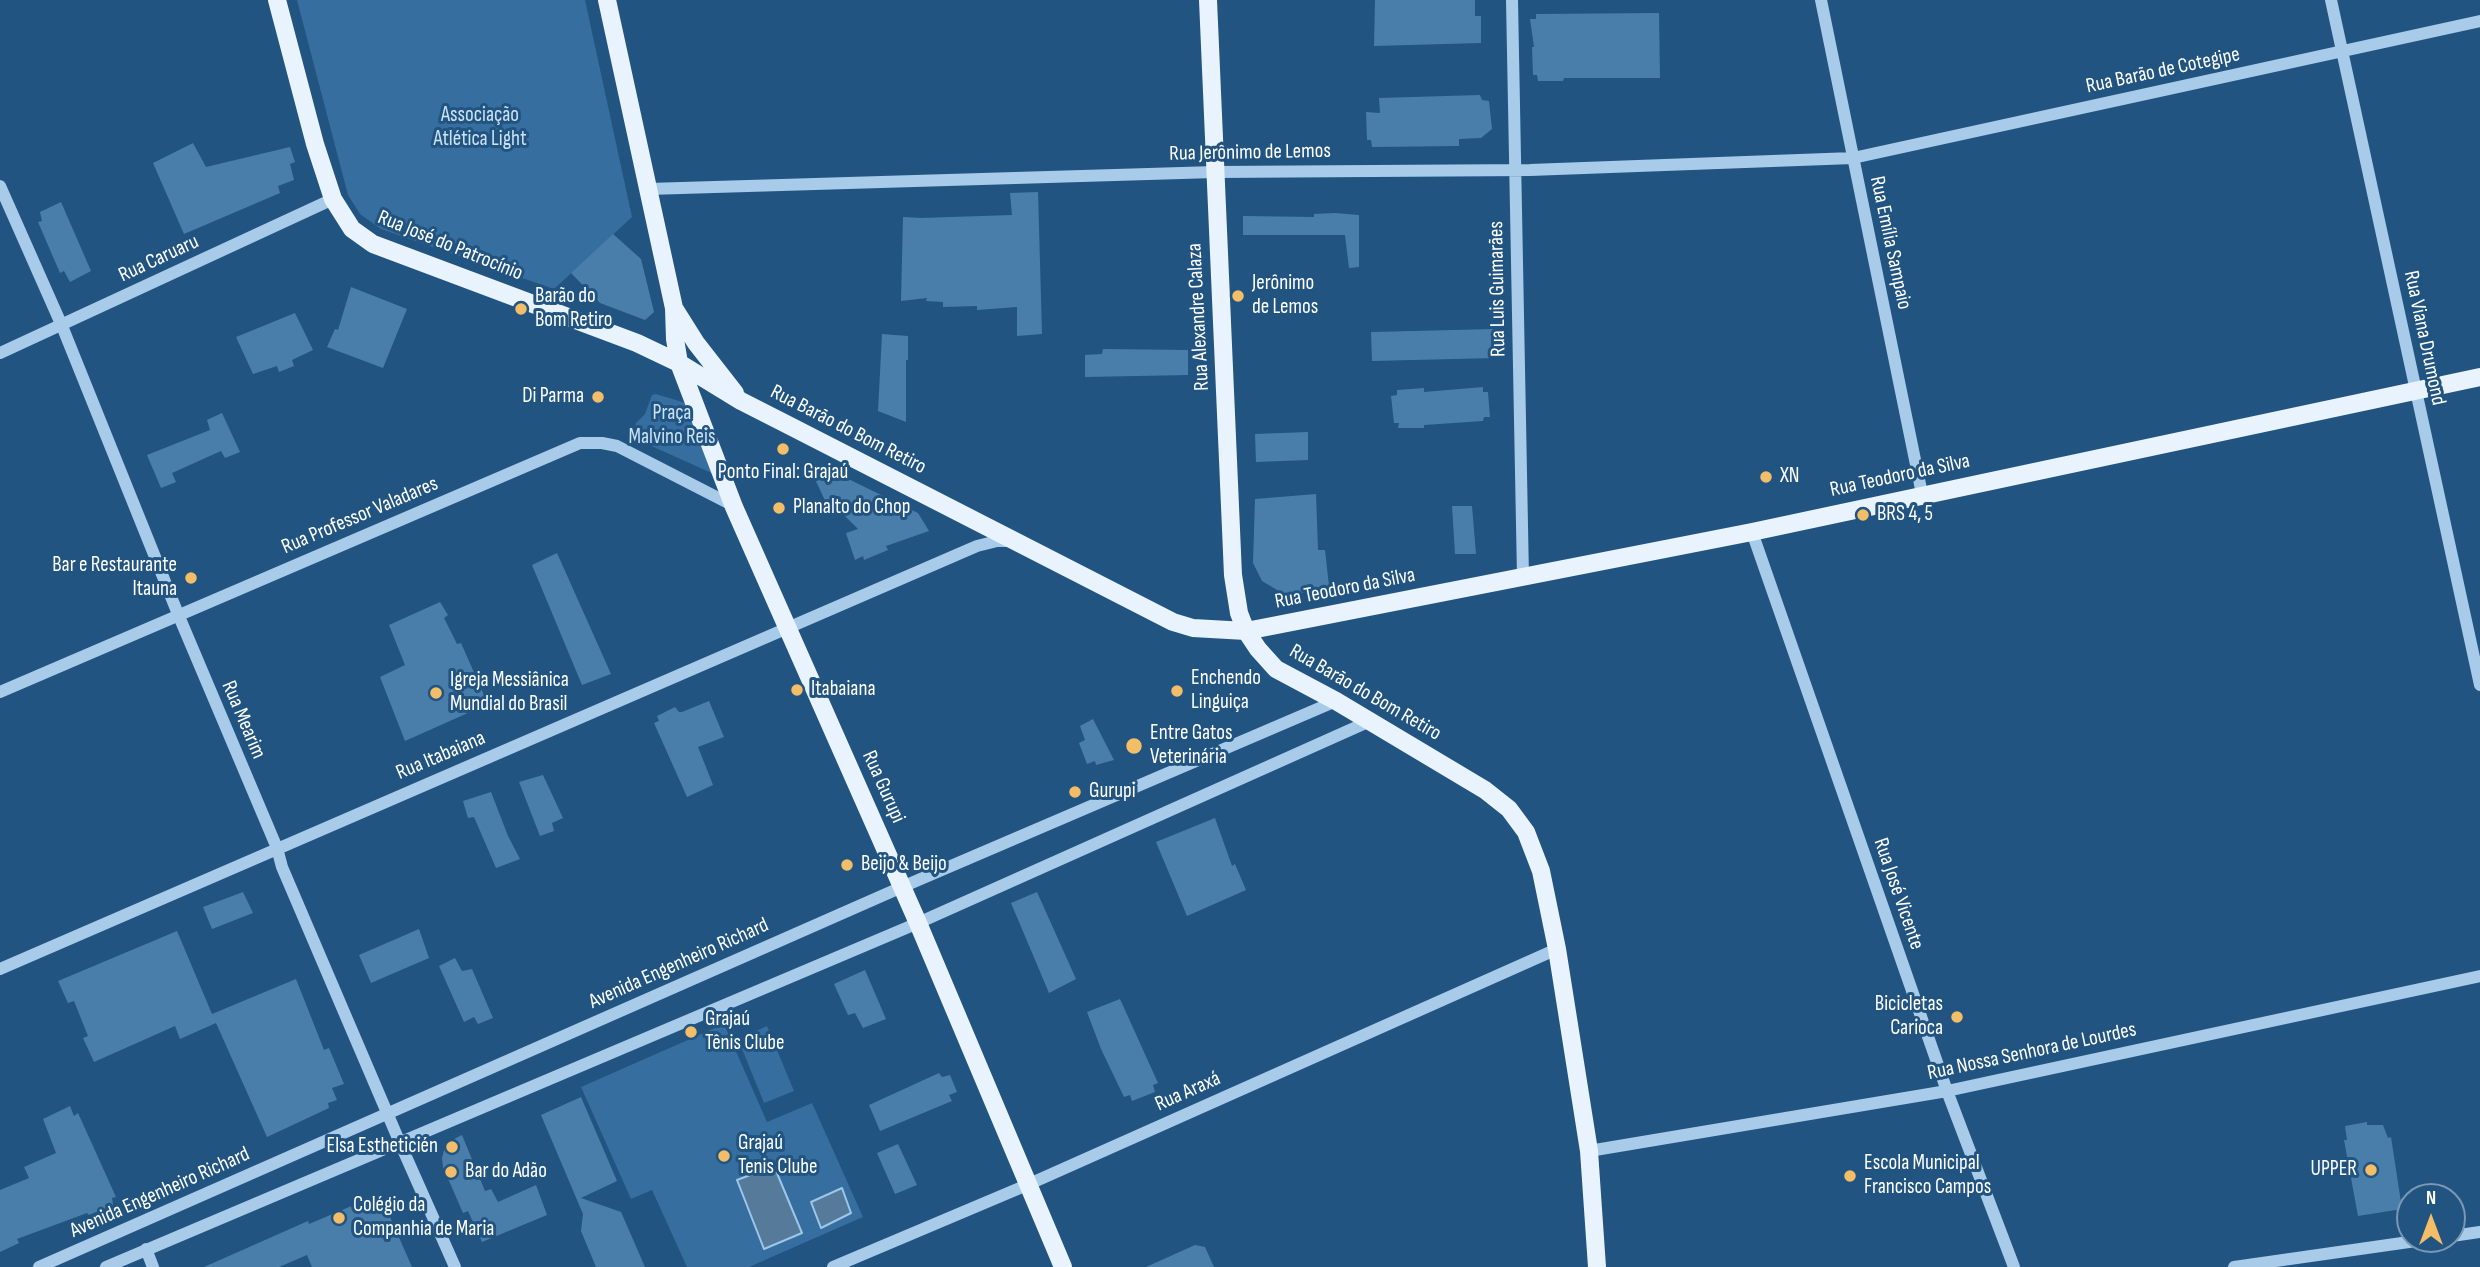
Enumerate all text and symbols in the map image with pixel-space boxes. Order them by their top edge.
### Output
street label: Rua Barão de Cotegipe [2084,42,2242,100]
park label: Associação Atlética Light [433,103,527,153]
street label: Rua Jerônimo de Lemos [1169,139,1331,167]
street label: Rua Emília Sampaio [1864,174,1916,312]
street label: Rua José do Patrocínio [374,205,526,287]
street label: Rua Luis Guimarães [1484,221,1512,357]
street label: Rua Caruaru [115,230,203,288]
street label: Rua Alexandre Calaza [1183,243,1215,391]
street label: Rua Viana Drumond [2397,268,2451,408]
place label: Jerônimo de Lemos [1252,271,1318,321]
place label: Barão do Bom Retiro [535,284,612,334]
marker: Jerônimo de Lemos [1230,288,1246,304]
marker: Barão do Bom Retiro [513,301,529,317]
street label: Rua Barão do Bom Retiro [766,380,930,480]
place label: Di Parma [522,384,584,410]
marker: Di Parma [590,389,606,405]
park label: Praça Malvino Reis [629,401,715,451]
marker: Ponto Final: Grajaú [775,441,791,457]
street label: Rua Teodoro da Silva [1828,449,1972,503]
place label: Ponto Final: Grajaú [718,460,848,486]
place label: XN [1780,464,1800,490]
marker: XN [1758,469,1774,485]
street label: Rua Professor Valadares [278,472,442,560]
place label: Planalto do Chop [793,495,911,521]
marker: Planalto do Chop [771,500,787,516]
place label: BRS 4, 5 [1877,502,1933,528]
marker: BRS 4, 5 [1855,507,1871,523]
place label: Bar e Restaurante Itauna [52,553,177,603]
street label: Rua Teodoro da Silva [1273,563,1417,615]
marker: Bar e Restaurante Itauna [183,570,199,586]
street label: Rua Barão do Bom Retiro [1284,639,1446,747]
place label: Enchendo Linguiça [1191,666,1261,716]
place label: Igreja Messiânica Mundial do Brasil [450,668,569,718]
street label: Rua Mearim [215,677,271,763]
place label: Itabaiana [811,677,875,703]
marker: Itabaiana [789,682,805,698]
marker: Enchendo Linguiça [1169,683,1185,699]
marker: Igreja Messiânica Mundial do Brasil [428,685,444,701]
place label: Entre Gatos Veterinária [1150,721,1233,771]
street label: Rua Itabaiana [393,726,489,786]
marker: Entre Gatos Veterinária [1124,736,1144,756]
street label: Rua Gurupi [856,747,910,827]
place label: Gurupi [1089,779,1136,805]
marker: Gurupi [1067,784,1083,800]
street label: Rua José Vicente [1867,835,1929,953]
place label: Beijo & Beijo [861,852,947,878]
marker: Beijo & Beijo [839,857,855,873]
street label: Avenida Engenheiro Richard [585,913,773,1015]
place label: Bicicletas Carioca [1875,992,1943,1042]
place label: Grajaú Tênis Clube [705,1007,784,1057]
marker: Bicicletas Carioca [1949,1009,1965,1025]
street label: Rua Nossa Senhora de Lourdes [1925,1018,2139,1086]
marker: Grajaú Tênis Clube [683,1024,699,1040]
street label: Rua Araxá [1151,1066,1225,1118]
place label: Grajaú Tenis Clube [738,1131,817,1181]
place label: Elsa Estheticién [327,1134,438,1160]
marker: Elsa Estheticién [444,1139,460,1155]
street label: Avenida Engenheiro Richard [66,1142,254,1244]
marker: Grajaú Tenis Clube [716,1148,732,1164]
place label: Escola Municipal Francisco Campos [1864,1151,1991,1201]
place label: UPPER [2311,1157,2357,1183]
place label: Bar do Adão [465,1159,547,1185]
marker: UPPER [2363,1162,2379,1178]
marker: Bar do Adão [443,1164,459,1180]
marker: Escola Municipal Francisco Campos [1842,1168,1858,1184]
north arrow [2396,1183,2466,1253]
text: N [2426,1187,2436,1210]
place label: Colégio da Companhia de Maria [353,1193,494,1243]
marker: Colégio da Companhia de Maria [331,1210,347,1226]

